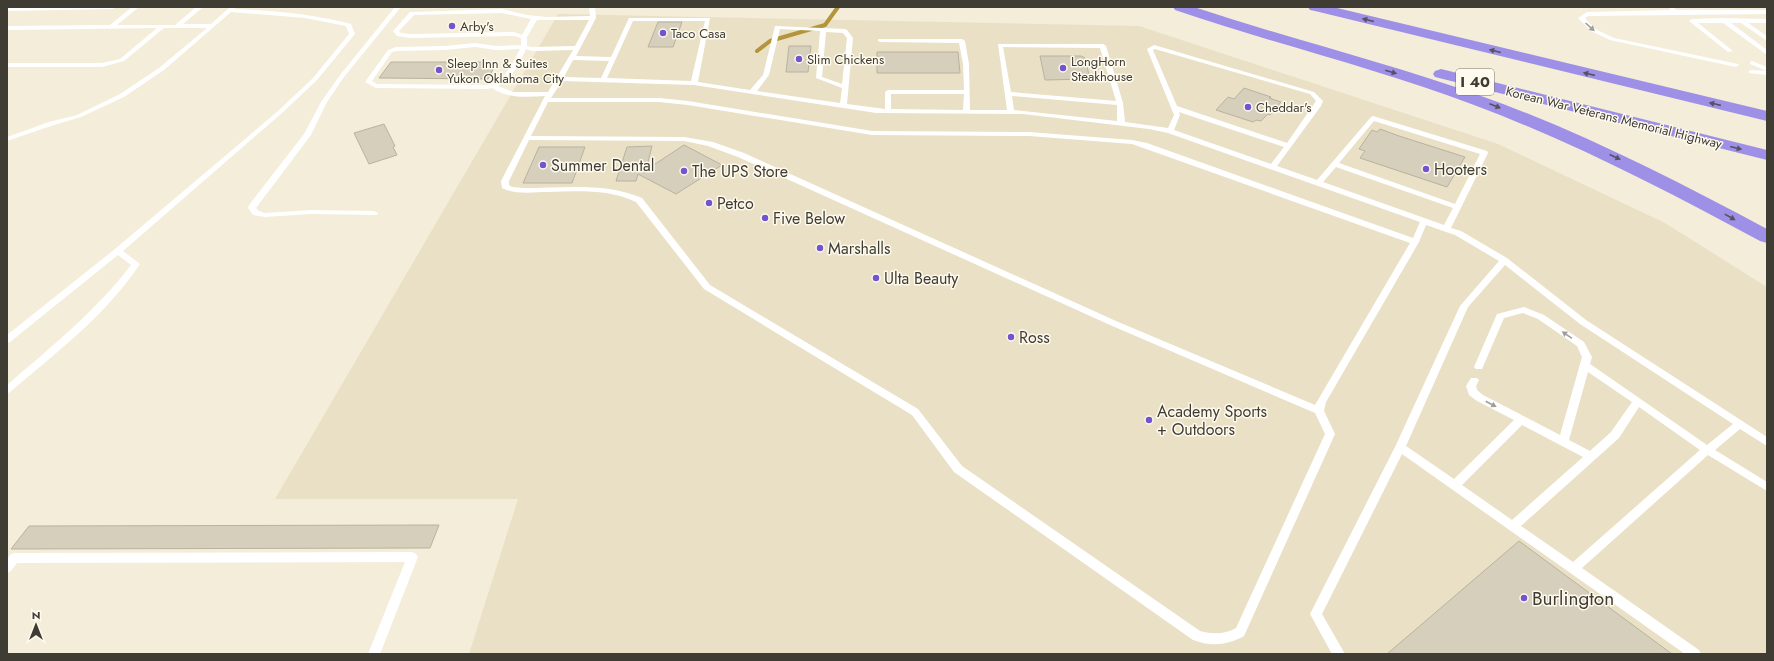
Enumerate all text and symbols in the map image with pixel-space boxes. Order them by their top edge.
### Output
place label: Arby's [460,17,494,36]
one-way arrow [1362,17,1374,23]
marker: Arby's [447,21,457,31]
one-way arrow [1585,22,1596,31]
place label: Taco Casa [671,24,726,43]
marker: Taco Casa [658,28,668,38]
one-way arrow [1488,48,1500,54]
place label: Slim Chickens [807,50,884,69]
place label: LongHorn Steakhouse [1071,52,1133,86]
place label: Sleep Inn & Suites Yukon Oklahoma City [447,54,564,88]
marker: Slim Chickens [794,54,804,64]
marker: LongHorn Steakhouse [1058,63,1068,73]
marker: Sleep Inn & Suites Yukon Oklahoma City [434,65,444,75]
one-way arrow [1385,69,1397,75]
road number: I 40 [1456,69,1494,95]
one-way arrow [1583,70,1595,76]
street label: Korean War Veterans Memorial Highway [1504,81,1724,154]
place label: Cheddar's [1256,98,1312,117]
one-way arrow [1709,100,1722,106]
marker: Cheddar's [1243,102,1253,112]
one-way arrow [1490,104,1502,110]
one-way arrow [1730,145,1742,151]
place label: Summer Dental [551,154,654,177]
one-way arrow [1609,154,1621,160]
place label: Hooters [1434,158,1487,181]
marker: Summer Dental [538,160,548,170]
place label: The UPS Store [692,160,788,183]
marker: Hooters [1421,164,1431,174]
marker: The UPS Store [679,166,689,176]
place label: Petco [717,192,754,215]
marker: Petco [704,198,714,208]
place label: Five Below [773,207,845,230]
marker: Five Below [760,213,770,223]
one-way arrow [1724,214,1736,220]
place label: Marshalls [828,237,891,260]
marker: Marshalls [815,243,825,253]
place label: Ulta Beauty [884,267,959,290]
marker: Ulta Beauty [871,273,881,283]
place label: Ross [1019,326,1050,349]
one-way arrow [1562,331,1573,339]
marker: Ross [1006,332,1016,342]
place label: Academy Sports + Outdoors [1157,400,1267,441]
one-way arrow [1485,401,1496,407]
marker: Academy Sports + Outdoors [1144,415,1154,425]
place label: Burlington [1532,585,1614,612]
marker: Burlington [1519,593,1529,603]
north arrow [16,605,56,645]
text: N [32,607,40,623]

